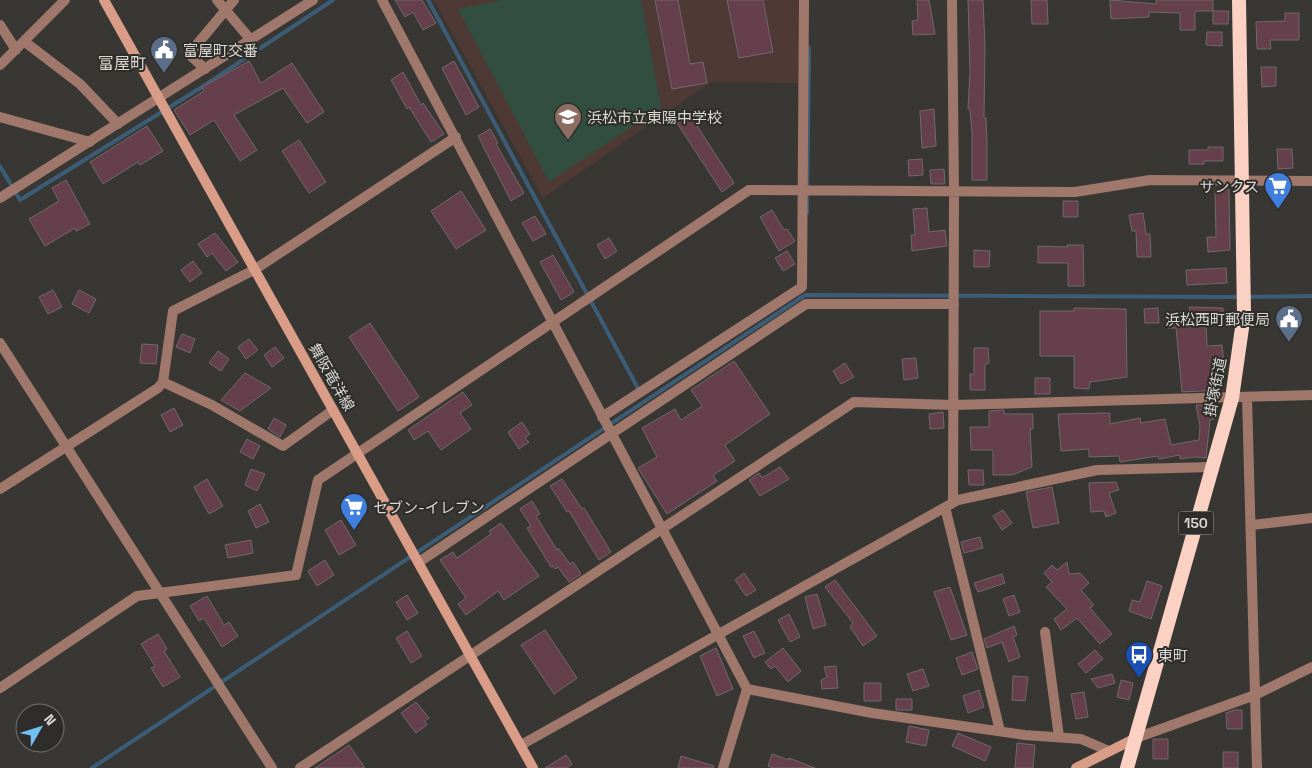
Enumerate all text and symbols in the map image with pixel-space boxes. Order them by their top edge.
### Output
public building icon: 富屋町交番 [149,35,179,74]
place label: 富屋町交番 [183,41,258,60]
district label: 富屋町 [98,53,146,74]
school or university icon: 浜松市立東陽中学校 [553,102,583,141]
place label: 浜松市立東陽中学校 [587,108,722,127]
supermarket icon: サンクス [1263,171,1293,210]
place label: サンクス [1199,177,1259,196]
public building icon: 浜松西町郵便局 [1274,304,1304,343]
place label: 浜松西町郵便局 [1165,310,1270,329]
street label: 舞阪竜洋線 [305,340,359,414]
street label: 掛塚街道 [1200,356,1230,418]
supermarket icon: セブン-イレブン [339,492,369,531]
place label: セブン-イレブン [373,498,485,517]
road number: 150 [1178,512,1214,534]
bus stop icon: 東町 [1124,640,1154,679]
place label: 東町 [1158,646,1188,665]
north arrow [15,703,65,753]
text: N [40,711,60,729]

